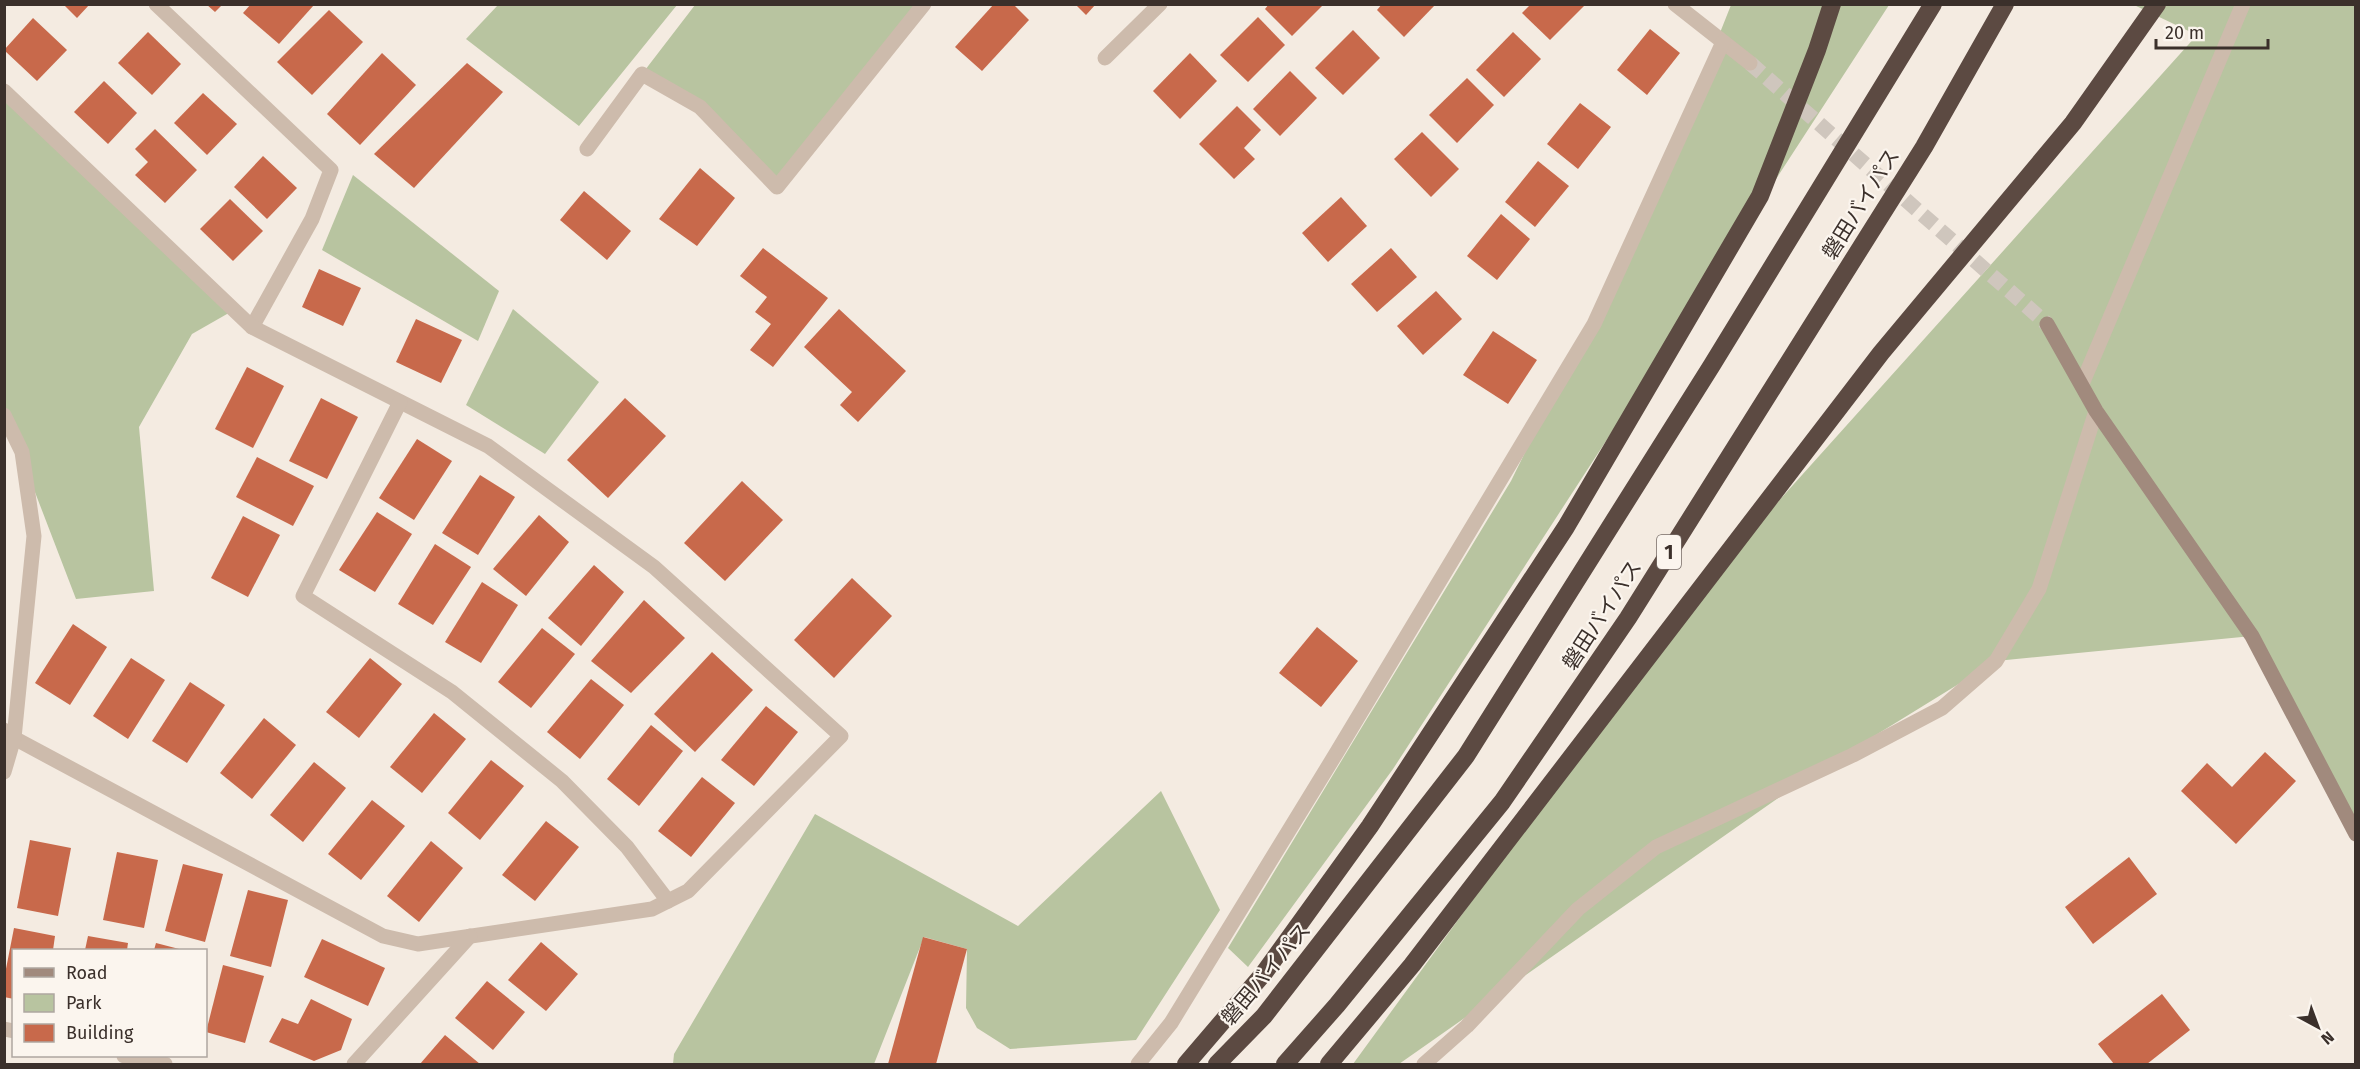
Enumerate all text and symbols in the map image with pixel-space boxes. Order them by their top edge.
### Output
scale bar [2156,12,2268,50]
text: 20 m [2165,22,2204,44]
street label: 磐田バイパス [1817,144,1905,264]
road number: 1 [1657,535,1681,569]
street label: 磐田バイパス [1557,555,1647,675]
street label: 磐田バイパス [1216,918,1316,1030]
legend [12,949,207,1057]
text: Road [66,962,108,984]
text: Park [66,992,102,1014]
north arrow [2288,997,2348,1057]
text: Building [66,1022,134,1044]
text: N [2317,1027,2338,1049]

